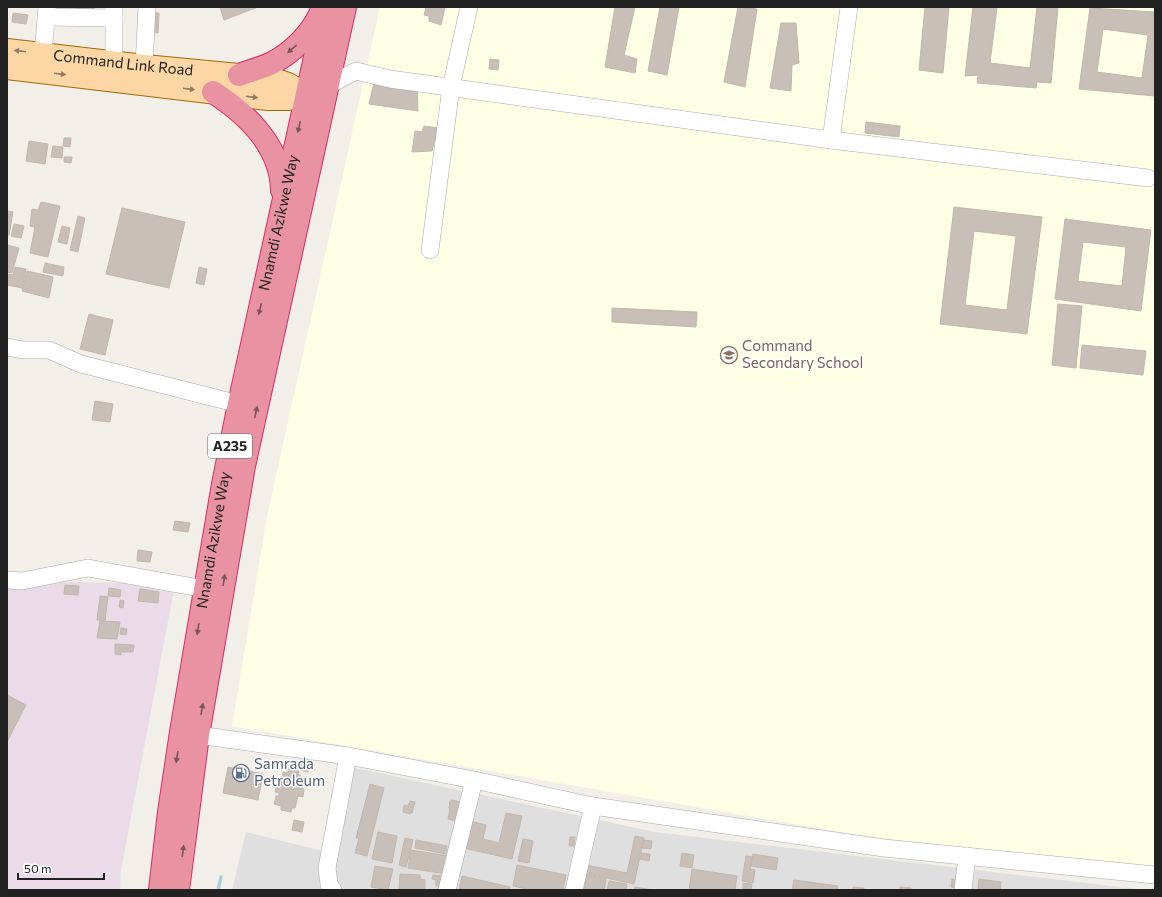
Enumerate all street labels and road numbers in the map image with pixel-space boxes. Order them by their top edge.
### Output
street label: Command Link Road [52,45,194,79]
street label: Nnamdi Azikwe Way [254,153,301,292]
road number: A235 [208,434,252,458]
street label: Nnamdi Azikwe Way [192,470,233,610]

